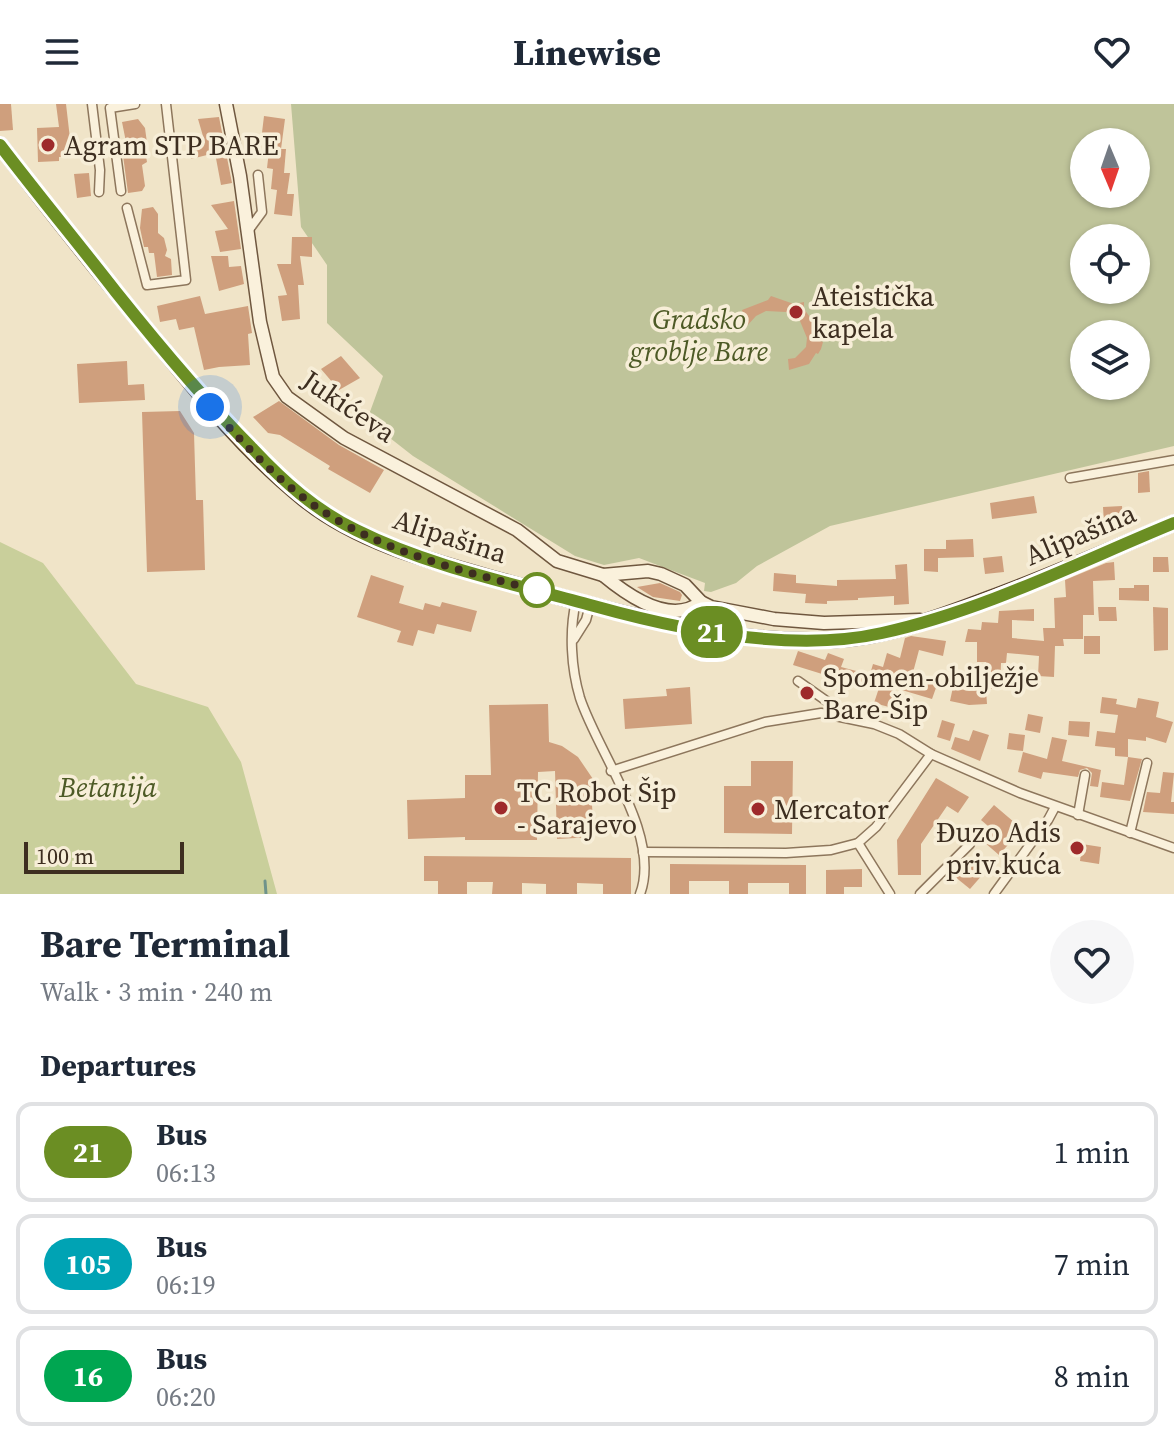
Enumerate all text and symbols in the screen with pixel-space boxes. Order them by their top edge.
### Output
text: Linewise [513,28,661,77]
icon: menu [40,30,84,74]
icon: heart [1090,30,1134,74]
place label: Agram STP BARE [64,126,279,164]
north arrow [1070,128,1150,208]
map controls [1070,128,1150,400]
marker: Agram STP BARE [39,136,57,154]
button: locate [1070,224,1150,304]
place label: Ateistička kapela [812,277,935,347]
park label: Gradsko groblje Bare [628,300,769,370]
marker: Ateistička kapela [787,303,805,321]
button: layers [1070,320,1150,400]
street label: Jukićeva [294,360,404,452]
your location [190,387,230,427]
street label: Alipašina [1019,493,1142,574]
street label: Alipašina [388,500,512,572]
unlabelled marker [520,573,554,607]
line badge: 21 [676,606,748,658]
text: 21 [697,613,727,651]
place label: Spomen-obilježje Bare-Šip [823,658,1039,728]
marker: Spomen-obilježje Bare-Šip [798,684,816,702]
park label: Betanija [58,768,157,806]
place label: TC Robot Šip - Sarajevo [517,773,676,843]
place label: Mercator [774,790,889,828]
marker: TC Robot Šip - Sarajevo [492,799,510,817]
marker: Mercator [749,800,767,818]
place label: Đuzo Adis priv.kuća [936,813,1062,883]
scale bar [24,838,184,874]
marker: Đuzo Adis priv.kuća [1068,839,1086,857]
text: 100 m [36,841,94,871]
text: Bare Terminal [40,918,290,970]
button: heart [1050,920,1134,1004]
text: Walk · 3 min · 240 m [40,974,273,1010]
text: Departures [40,1045,196,1086]
text: Bus [156,1114,207,1155]
text: 1 min [1054,1132,1130,1173]
text: 21 [73,1133,103,1171]
text: 06:13 [156,1155,216,1191]
text: Bus [156,1226,207,1267]
text: 7 min [1054,1244,1130,1285]
text: 105 [65,1245,111,1283]
text: 06:19 [156,1267,216,1303]
text: Bus [156,1338,207,1379]
text: 8 min [1054,1356,1130,1397]
text: 16 [73,1357,103,1395]
text: 06:20 [156,1379,216,1415]

